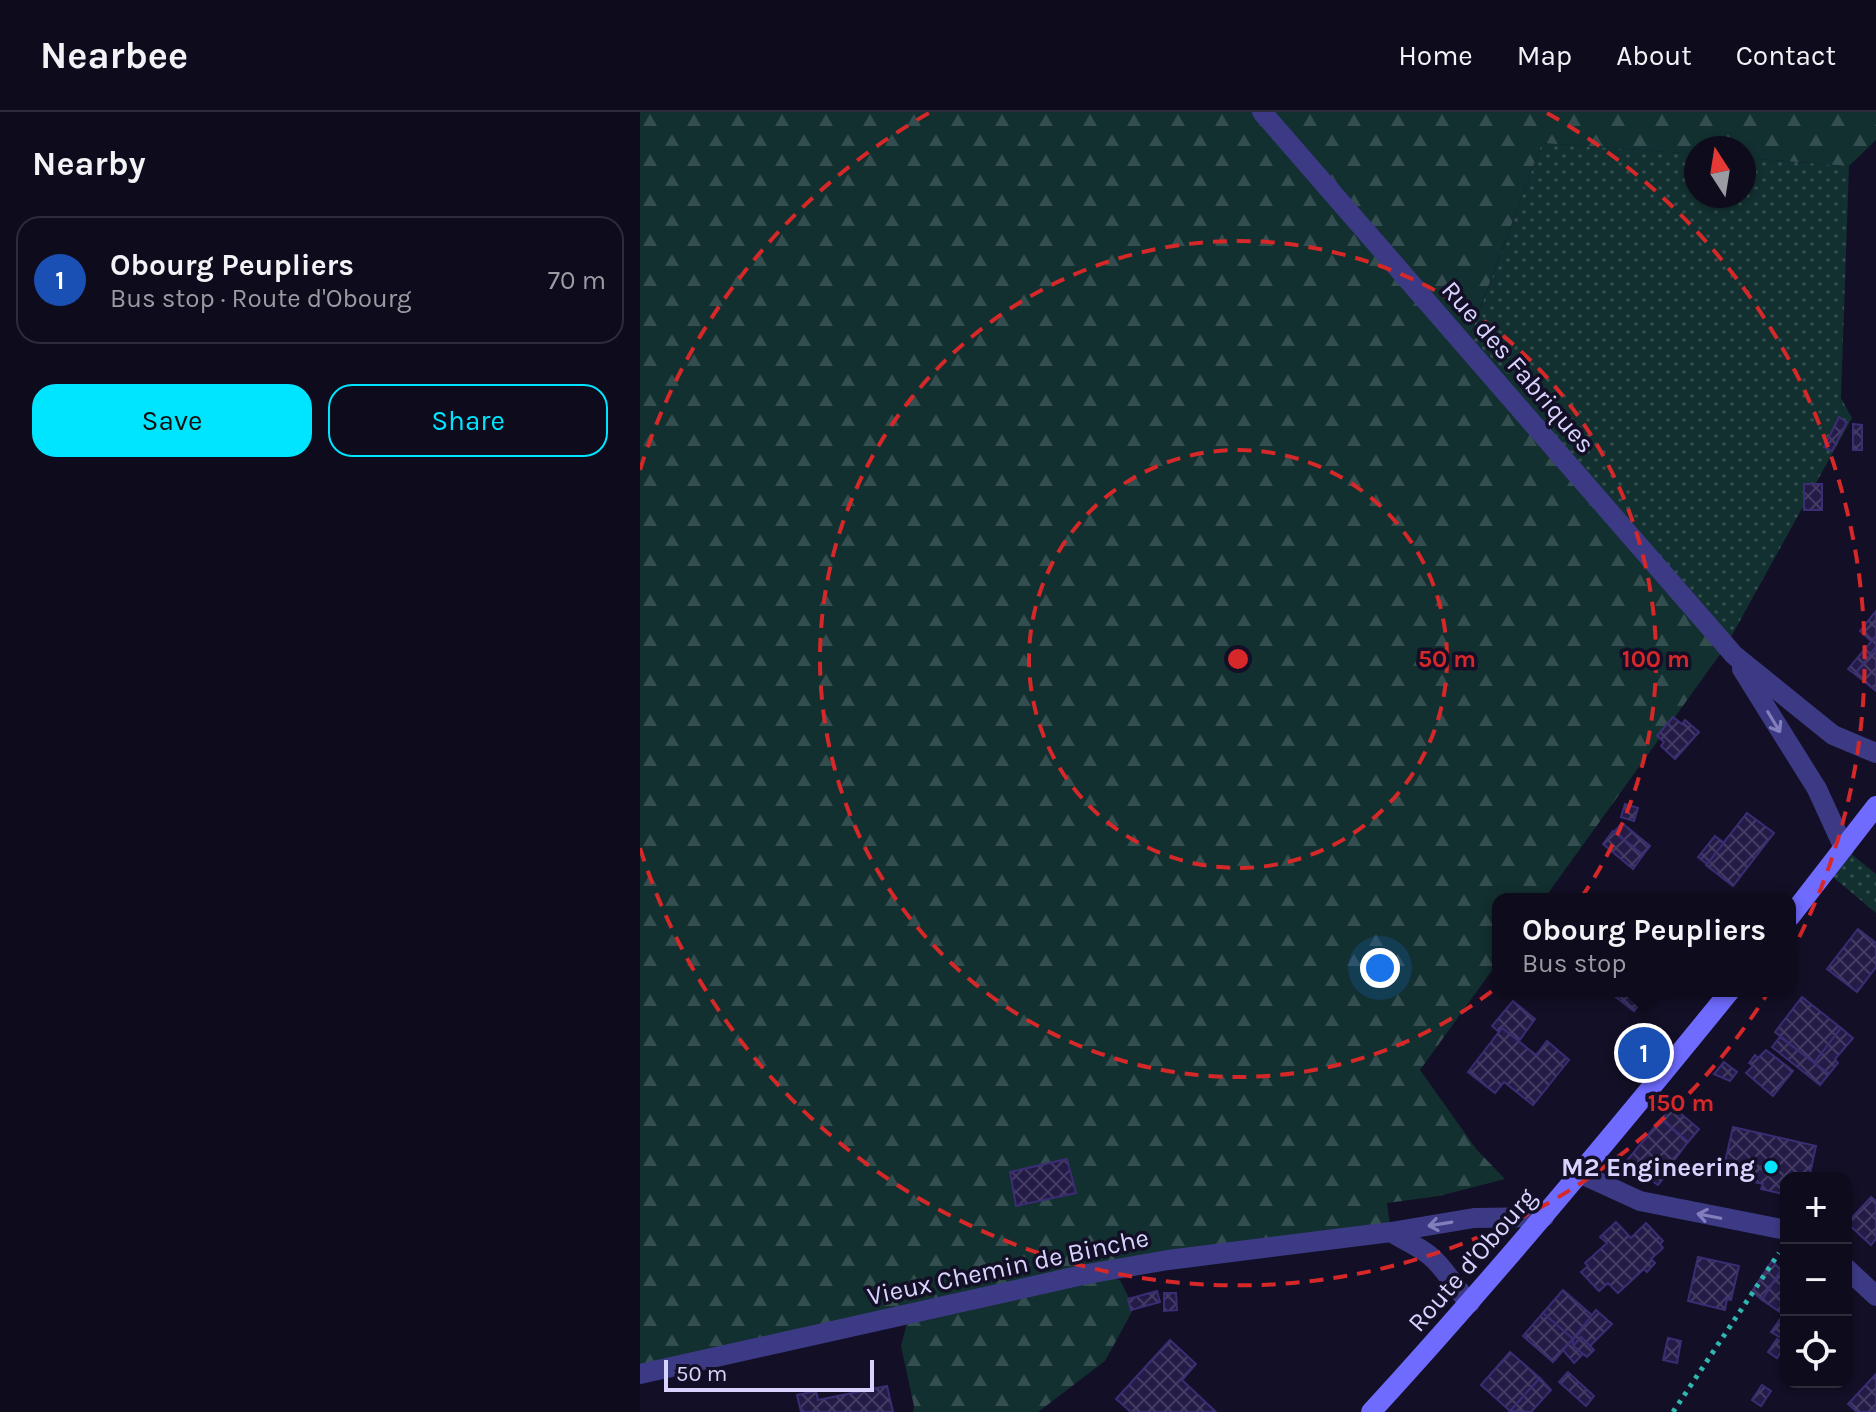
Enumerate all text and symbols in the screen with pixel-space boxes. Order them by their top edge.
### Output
text: Nearbee [40,33,188,78]
text: Home [1398,39,1473,72]
text: Map [1517,39,1572,72]
text: About [1616,39,1692,72]
text: Contact [1736,39,1836,72]
north arrow [1684,136,1756,208]
text: Nearby [32,144,146,184]
text: Obourg Peupliers [110,247,354,283]
text: 1 [55,265,65,296]
text: 70 m [548,265,606,296]
street label: Rue des Fabriques [1435,275,1601,459]
text: Bus stop · Route d'Obourg [110,283,411,314]
button: Save [32,384,312,457]
button: Share [328,384,608,457]
centre of rings [1224,645,1252,673]
text: 50 m [1418,645,1476,673]
text: 100 m [1622,645,1690,673]
one-way arrow [1766,710,1782,733]
popup [1492,893,1796,997]
text: Obourg Peupliers [1522,912,1766,948]
your location [1360,948,1400,988]
text: Bus stop [1522,948,1627,979]
pin: 1 [1618,1023,1670,1083]
text: 150 m [1648,1089,1714,1117]
place label: M2 Engineering [1561,1152,1755,1183]
marker: M2 Engineering [1762,1158,1780,1176]
map controls [1780,1172,1852,1388]
button: + [1780,1172,1852,1244]
street label: Route d'Obourg [1401,1182,1543,1338]
one-way arrow [1697,1207,1723,1222]
one-way arrow [1427,1217,1453,1232]
street label: Vieux Chemin de Binche [864,1222,1152,1312]
button: − [1780,1244,1852,1316]
button: locate [1780,1316,1852,1388]
scale bar [664,1356,874,1392]
text: 50 m [676,1361,727,1387]

